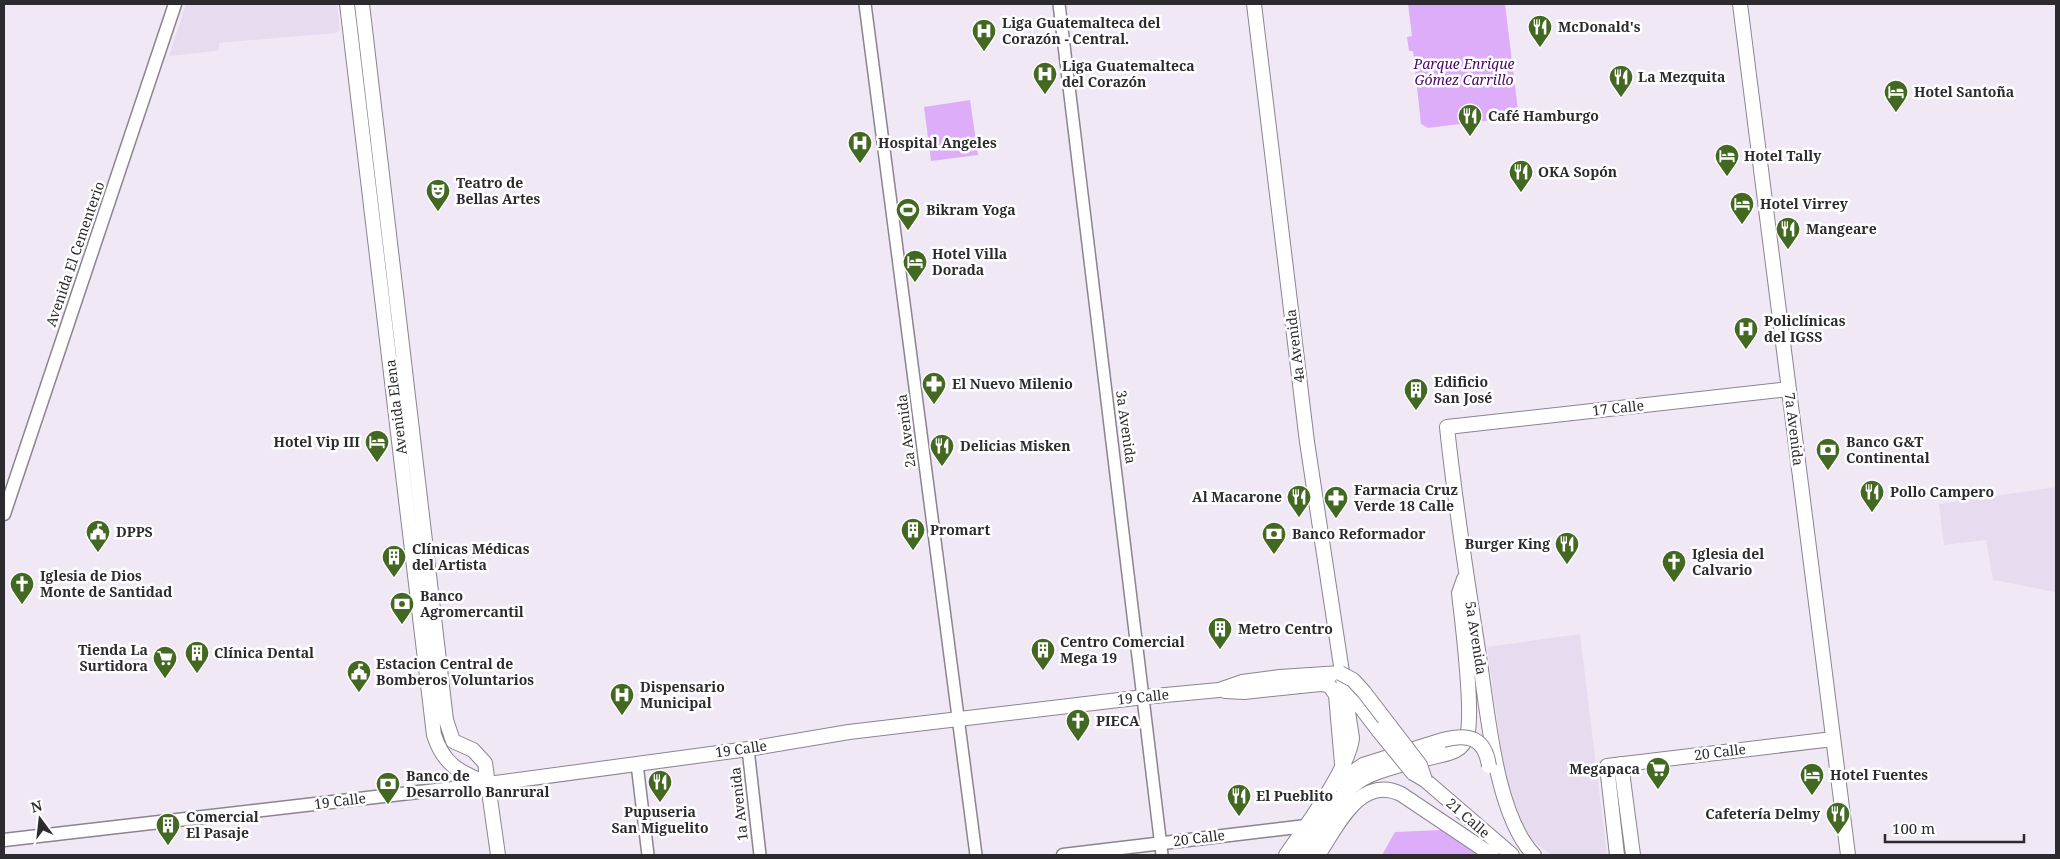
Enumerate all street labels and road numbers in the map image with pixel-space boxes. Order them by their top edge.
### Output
street label: Avenida El Cementerio [41,179,108,329]
street label: 4a Avenida [1281,308,1308,384]
street label: Avenida Elena [380,358,411,456]
street label: 3a Avenida [1112,389,1141,465]
street label: 7a Avenida [1781,391,1808,467]
street label: 2a Avenida [892,393,919,469]
street label: 17 Calle [1591,395,1645,420]
street label: 5a Avenida [1461,600,1492,676]
street label: 19 Calle [1116,684,1170,709]
street label: 19 Calle [714,735,768,762]
street label: 20 Calle [1693,739,1747,764]
street label: 1a Avenida [725,766,752,842]
street label: 19 Calle [313,788,367,813]
street label: 21 Calle [1442,793,1494,842]
street label: 20 Calle [1172,825,1226,850]

